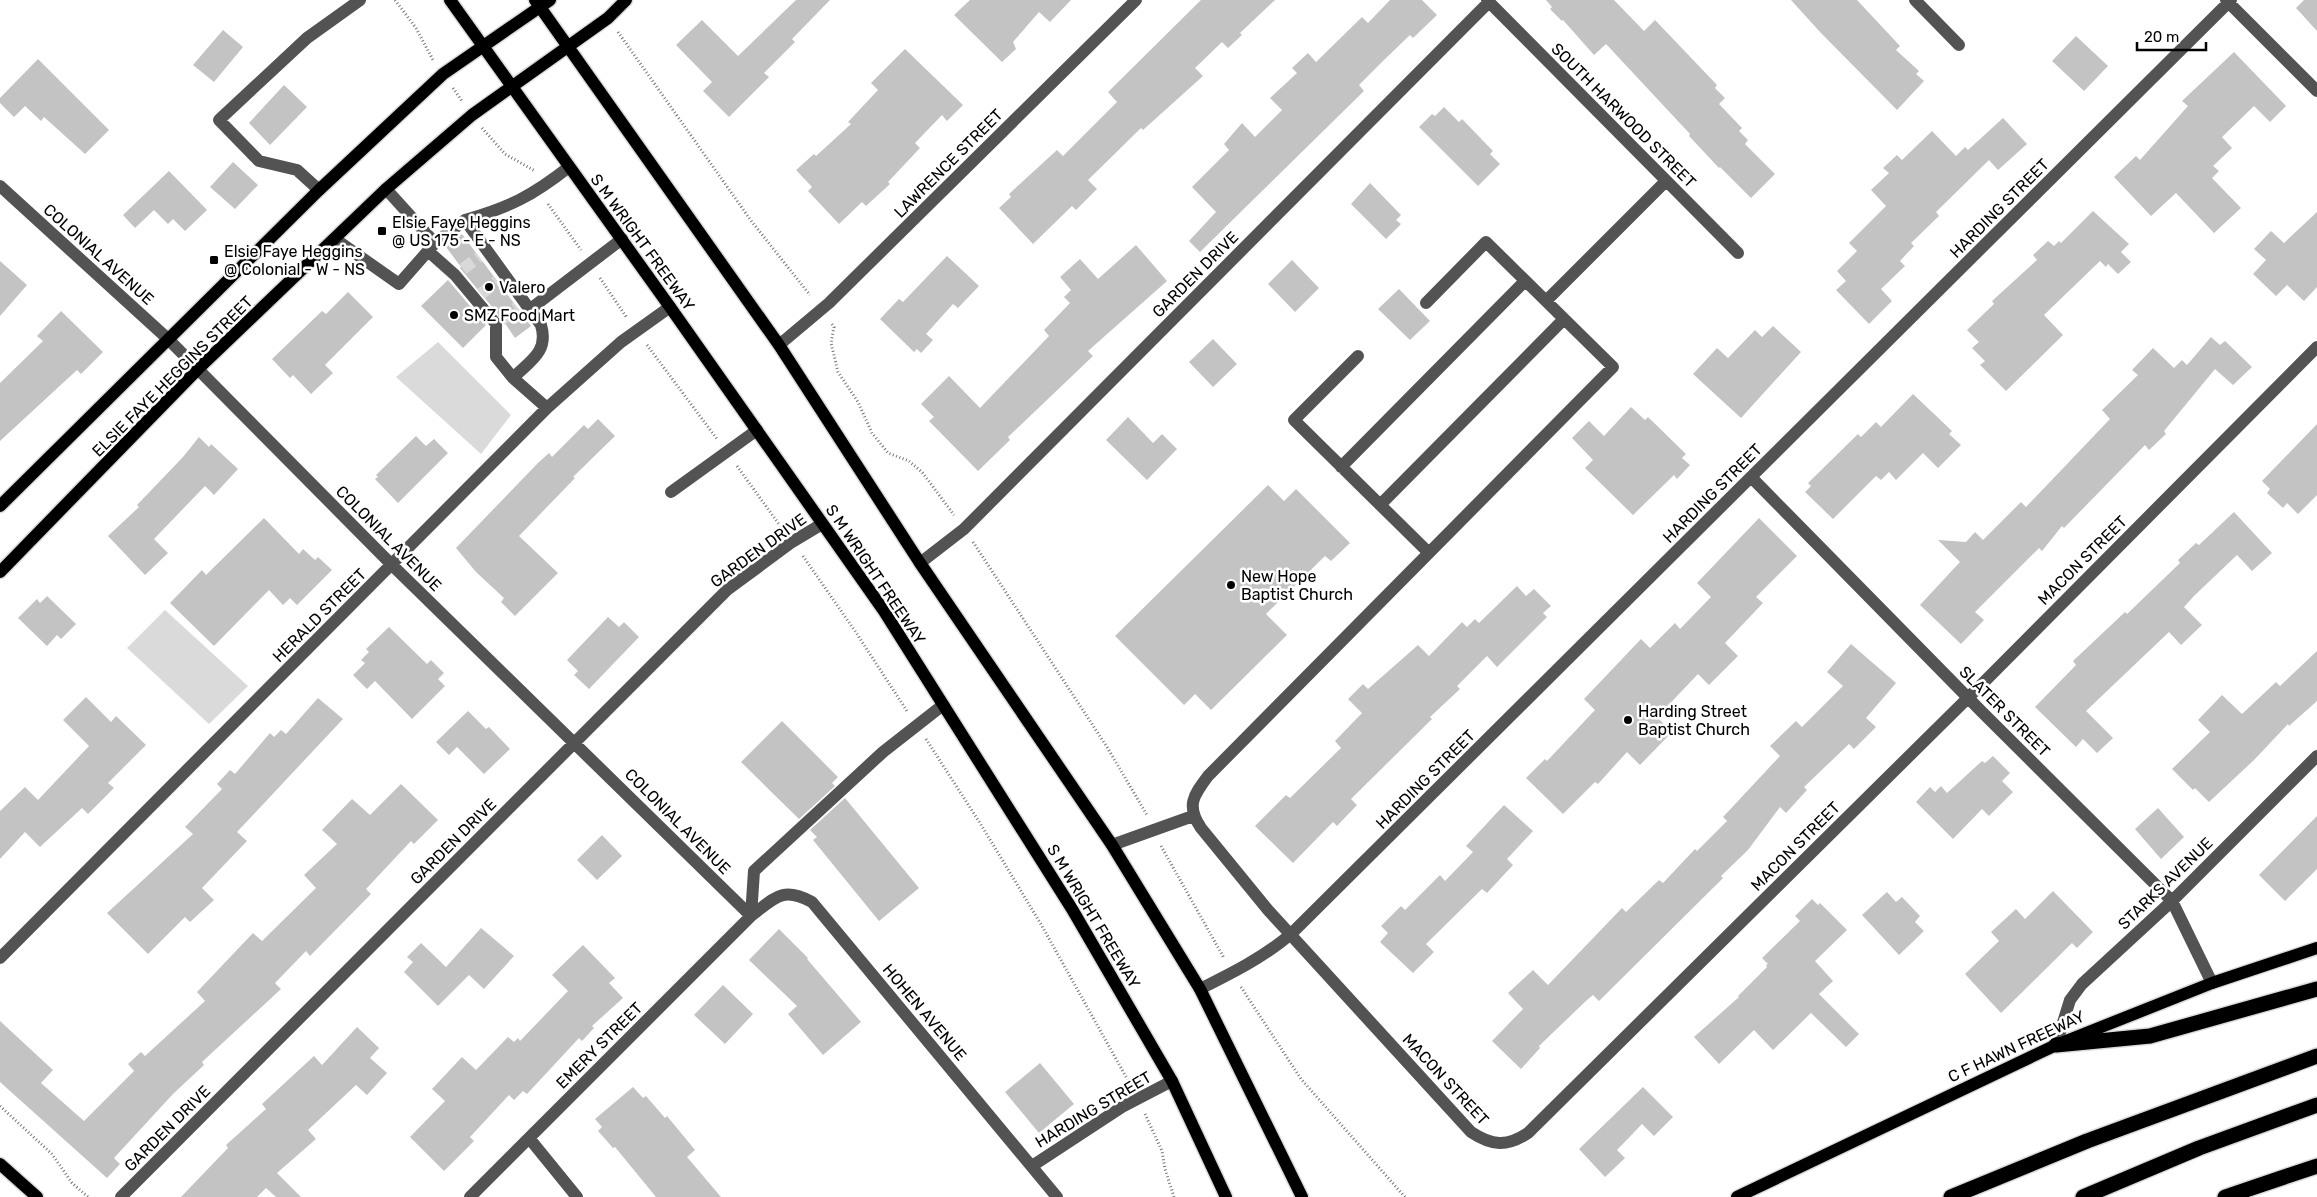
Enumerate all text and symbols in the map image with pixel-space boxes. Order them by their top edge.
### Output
scale bar [2137,20,2206,52]
text: 20 m [2144,28,2179,46]
street label: SOUTH HARWOOD STREET [1547,39,1700,192]
street label: LAWRENCE STREET [890,105,1007,222]
street label: HARDING STREET [1946,155,2053,262]
street label: S M WRIGHT FREEWAY [587,170,699,314]
street label: COLONIAL AVENUE [40,200,158,309]
place label: Elsie Faye Heggins @ US 175 - E - NS [392,213,531,250]
marker: Elsie Faye Heggins @ US 175 - E - NS [376,225,388,237]
street label: GARDEN DRIVE [1148,227,1242,321]
place label: Elsie Faye Heggins @ Colonial - W - NS [224,242,365,279]
marker: Elsie Faye Heggins @ Colonial - W - NS [208,254,220,266]
place label: Valero [499,278,545,297]
marker: Valero [483,281,495,293]
street label: ELSIE FAYE HEGGINS STREET [88,292,257,461]
place label: SMZ Food Mart [464,306,575,325]
marker: SMZ Food Mart [448,309,460,321]
street label: HARDING STREET [1659,440,1766,547]
street label: COLONIAL AVENUE [332,482,445,595]
street label: S M WRIGHT FREEWAY [822,501,929,648]
street label: GARDEN DRIVE [707,509,810,592]
street label: MACON STREET [2034,512,2131,609]
street label: HERALD STREET [269,565,370,666]
place label: New Hope Baptist Church [1241,567,1353,604]
marker: New Hope Baptist Church [1225,579,1237,591]
street label: SLATER STREET [1955,662,2054,761]
place label: Harding Street Baptist Church [1638,702,1750,739]
marker: Harding Street Baptist Church [1622,714,1634,726]
street label: HARDING STREET [1372,726,1479,833]
street label: COLONIAL AVENUE [621,765,734,878]
street label: GARDEN DRIVE [406,794,500,888]
street label: MACON STREET [1747,798,1844,895]
street label: STARKS AVENUE [2114,833,2217,933]
street label: S M WRIGHT FREEWAY [1043,841,1144,992]
street label: HOHEN AVENUE [879,960,971,1064]
street label: EMERY STREET [552,998,646,1092]
street label: C F HAWN FREEWAY [1945,1006,2088,1086]
street label: MACON STREET [1398,1030,1493,1129]
street label: HARDING STREET [1032,1067,1155,1152]
street label: GARDEN DRIVE [120,1081,214,1175]

